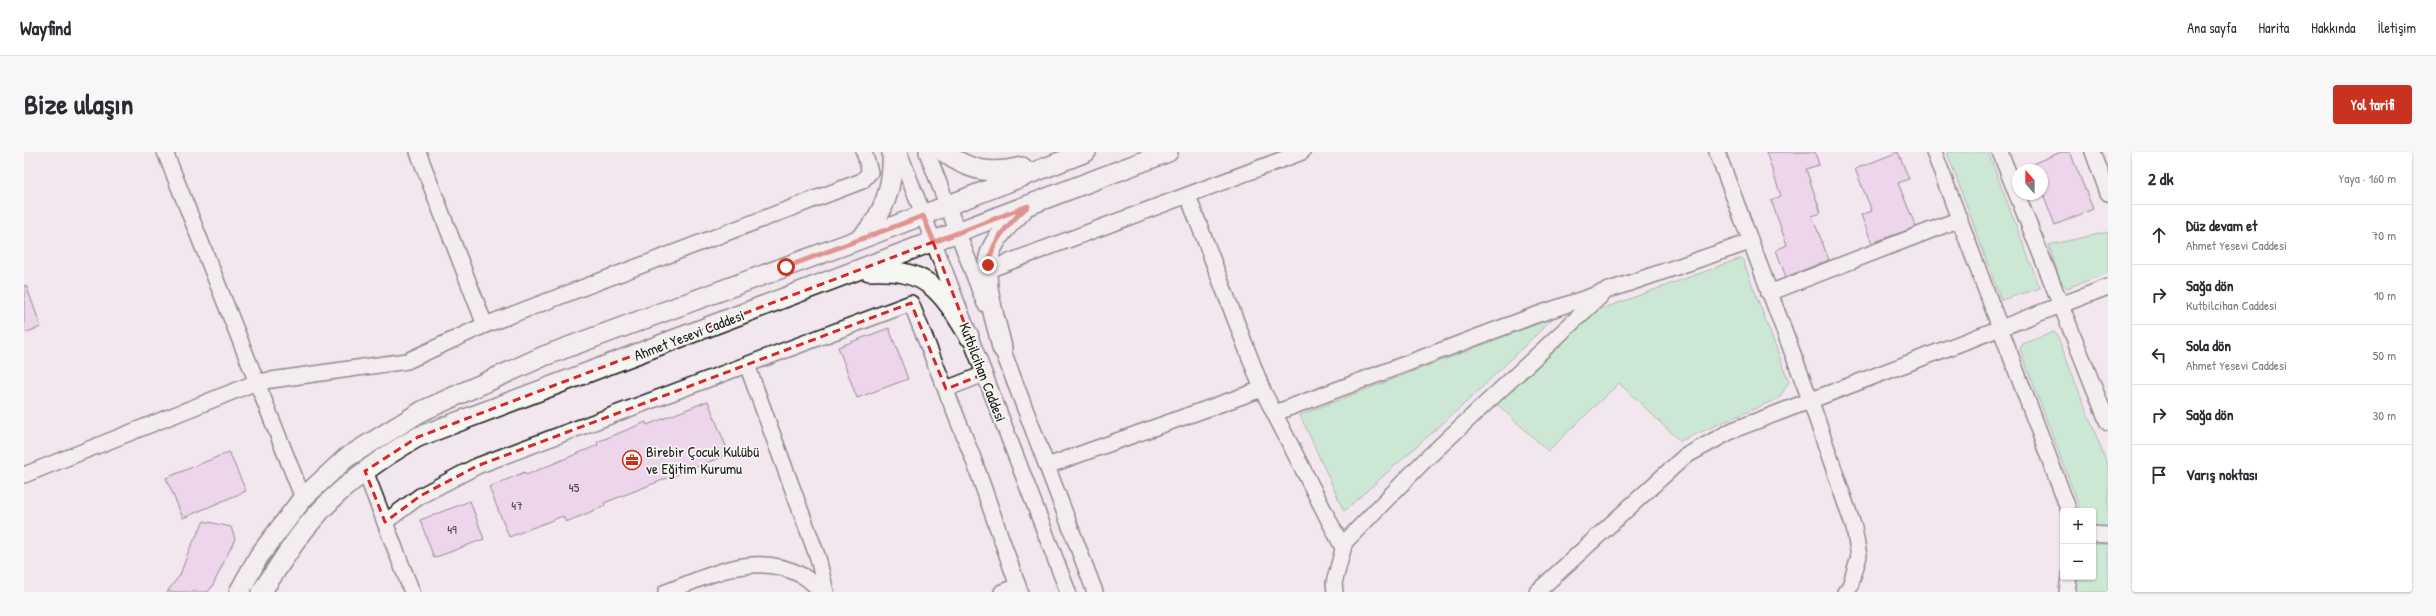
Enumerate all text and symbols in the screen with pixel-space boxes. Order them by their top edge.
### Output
text: Wayfind [20,15,71,41]
text: Ana sayfa [2187,18,2236,37]
text: Harita [2258,18,2289,37]
text: Hakkında [2311,18,2355,37]
text: İletişim [2377,18,2416,37]
text: Bize ulaşın [24,85,133,123]
button: Yol tarifi [2333,85,2412,124]
north arrow [2012,164,2048,200]
text: 2 dk [2148,167,2174,190]
text: Yaya · 160 m [2338,169,2396,187]
text: Düz devam et [2186,215,2257,236]
icon: ahead [2148,224,2170,246]
text: 70 m [2372,226,2396,244]
text: Ahmet Yesevi Caddesi [2186,236,2287,254]
route end [979,256,997,274]
route start [777,258,795,276]
text: Sağa dön [2186,275,2233,296]
icon: right [2148,284,2170,306]
text: 10 m [2374,286,2396,304]
text: Kutbilcihan Caddesi [2186,296,2277,314]
street label: Ahmet Yesevi Caddesi [631,304,747,366]
street label: Kutbilcihan Caddesi [954,319,1012,425]
text: Sola dön [2186,335,2231,356]
icon: left [2148,344,2170,366]
text: 50 m [2373,346,2396,364]
text: Ahmet Yesevi Caddesi [2186,356,2287,374]
icon: right [2148,404,2170,426]
text: Sağa dön [2186,404,2233,425]
text: 30 m [2373,406,2396,424]
place label: Birebir Çocuk Kulübü ve Eğitim Kurumu [646,441,759,479]
office icon: Birebir Çocuk Kulübü ve Eğitim Kurumu [621,449,643,471]
icon: arrive [2148,464,2170,486]
text: Varış noktası [2186,464,2258,485]
house number: 45 [569,478,580,496]
house number: 47 [511,496,523,514]
map controls [2060,508,2096,580]
button: + [2060,508,2096,544]
house number: 49 [447,520,457,538]
button: − [2060,544,2096,580]

